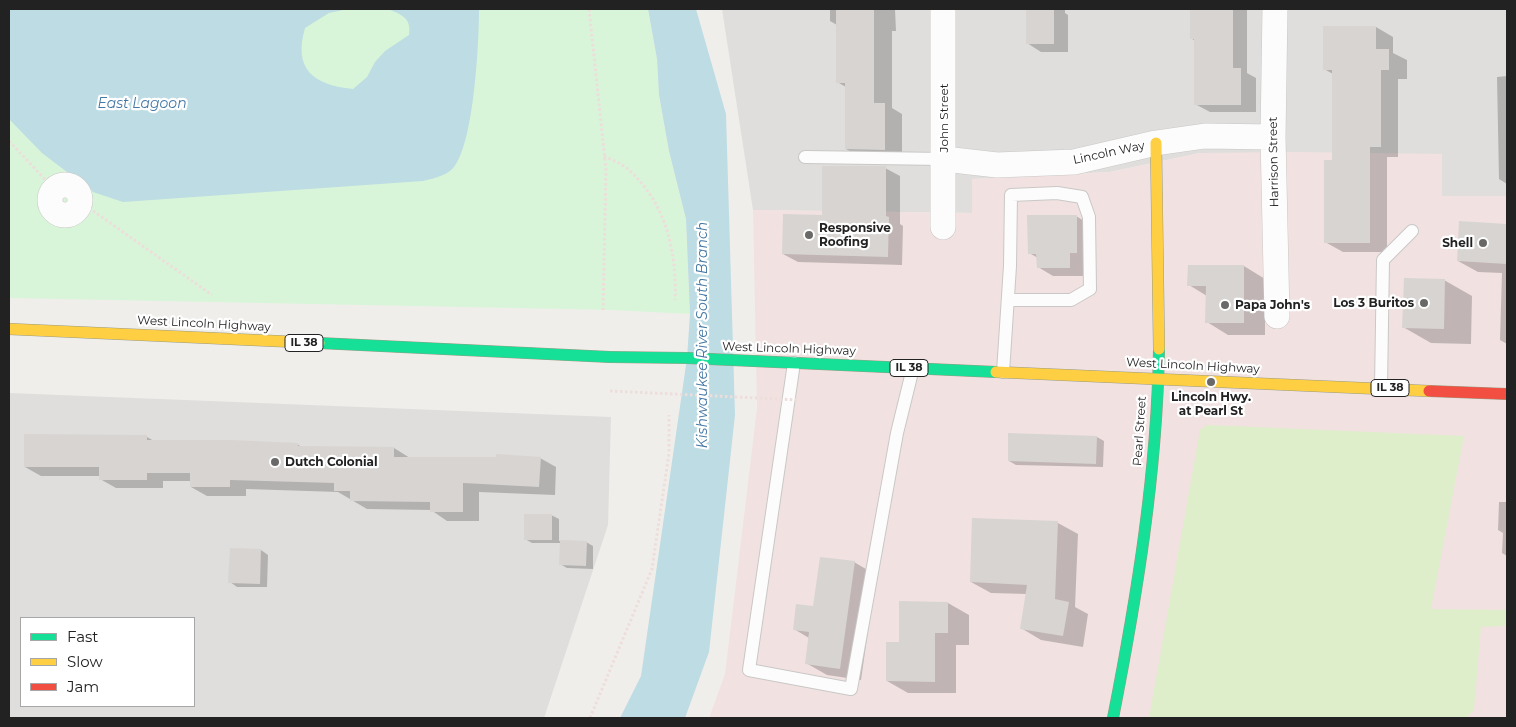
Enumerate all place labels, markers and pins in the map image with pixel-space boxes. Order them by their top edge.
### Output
place label: Responsive Roofing [819,221,891,249]
marker: Responsive Roofing [803,229,815,241]
place label: Shell [1442,236,1473,250]
marker: Shell [1477,237,1489,249]
place label: Los 3 Buritos [1333,296,1414,310]
marker: Los 3 Buritos [1418,297,1430,309]
place label: Papa John's [1235,298,1310,312]
marker: Papa John's [1219,299,1231,311]
marker: Lincoln Hwy. at Pearl St [1205,376,1217,388]
place label: Lincoln Hwy. at Pearl St [1171,390,1251,418]
place label: Dutch Colonial [285,455,378,469]
marker: Dutch Colonial [269,456,281,468]

